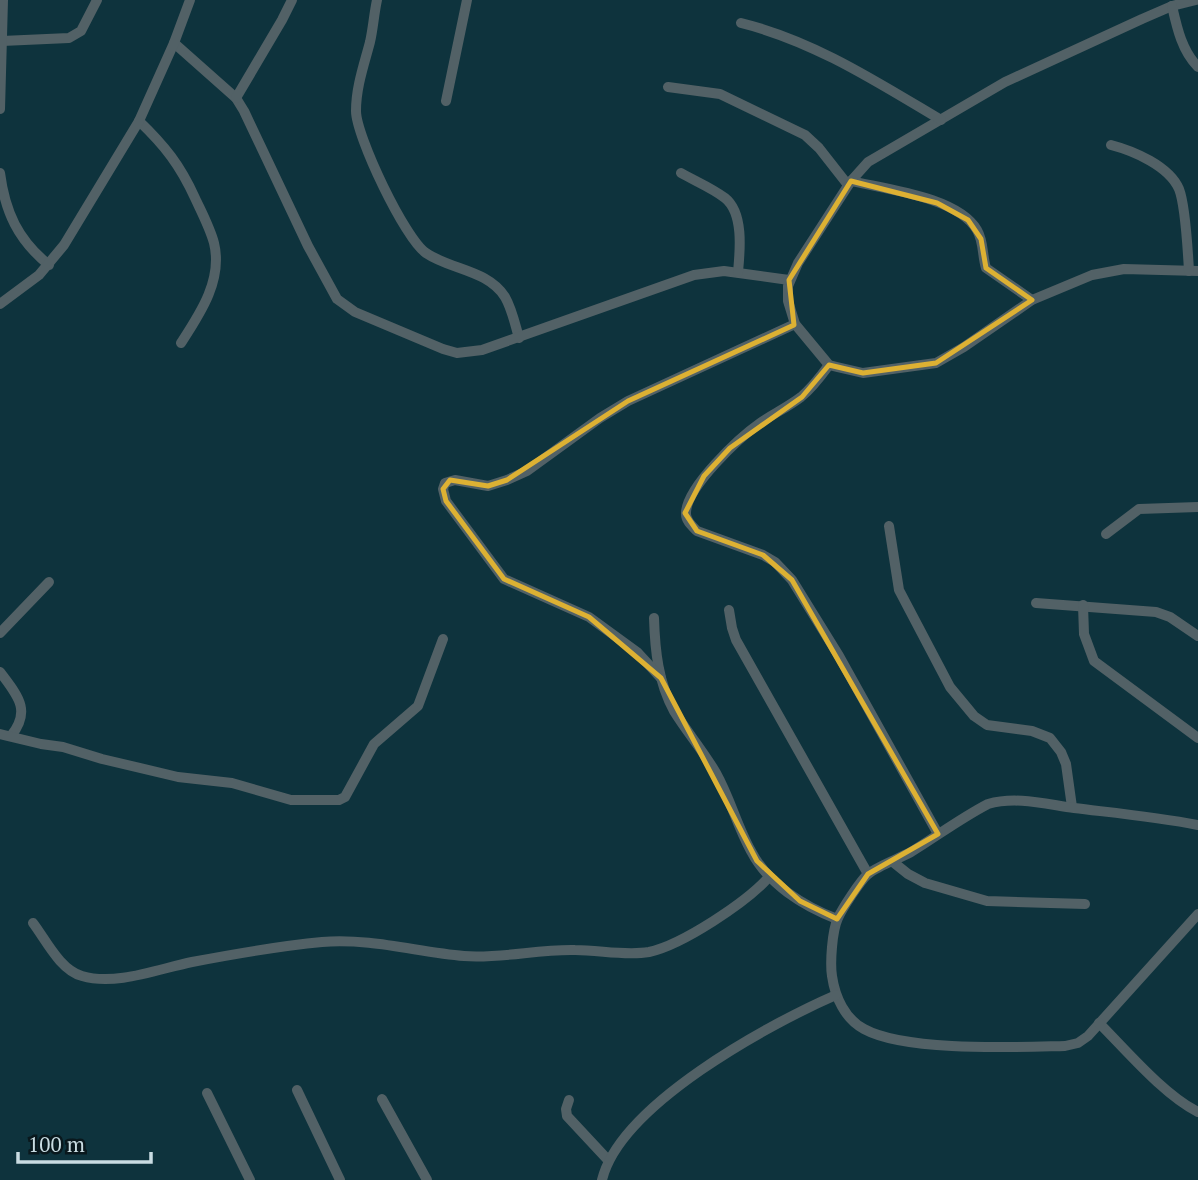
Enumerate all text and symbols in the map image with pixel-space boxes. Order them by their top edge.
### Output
scale bar [18,1120,150,1164]
text: 100 m [28,1130,85,1158]

